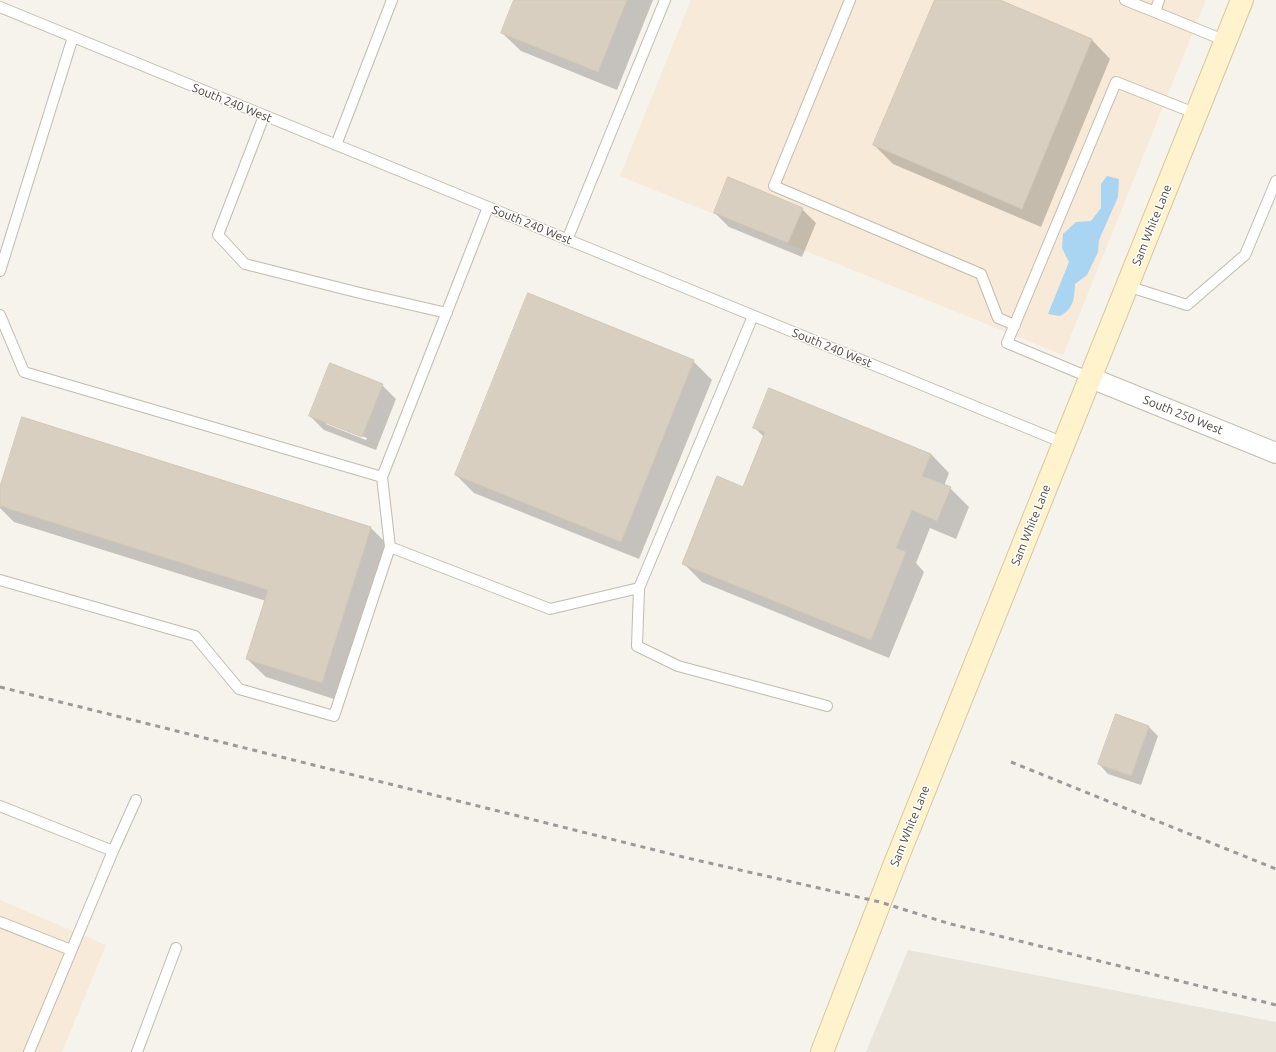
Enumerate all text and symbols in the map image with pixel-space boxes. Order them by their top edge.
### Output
street label: South 240 West [190,80,274,126]
street label: Sam White Lane [1129,182,1175,268]
street label: South 240 West [490,202,574,248]
street label: South 240 West [790,325,874,371]
street label: South 250 West [1141,392,1225,438]
street label: Sam White Lane [1008,482,1054,568]
street label: Sam White Lane [887,783,933,869]

